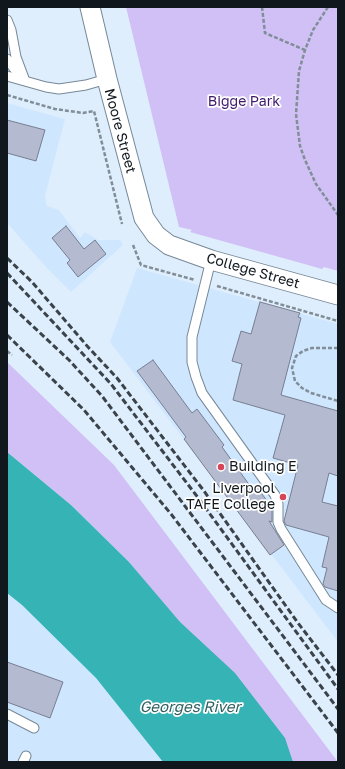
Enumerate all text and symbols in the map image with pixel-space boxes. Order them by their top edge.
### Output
street label: Moore Street [101,87,139,175]
park label: Bigge Park [208,94,280,110]
street label: College Street [204,250,302,292]
place label: Building E [229,459,297,475]
marker: Building E [216,462,226,472]
place label: Liverpool TAFE College [186,481,275,514]
marker: Liverpool TAFE College [278,492,288,502]
water label: Georges River [140,698,240,716]

